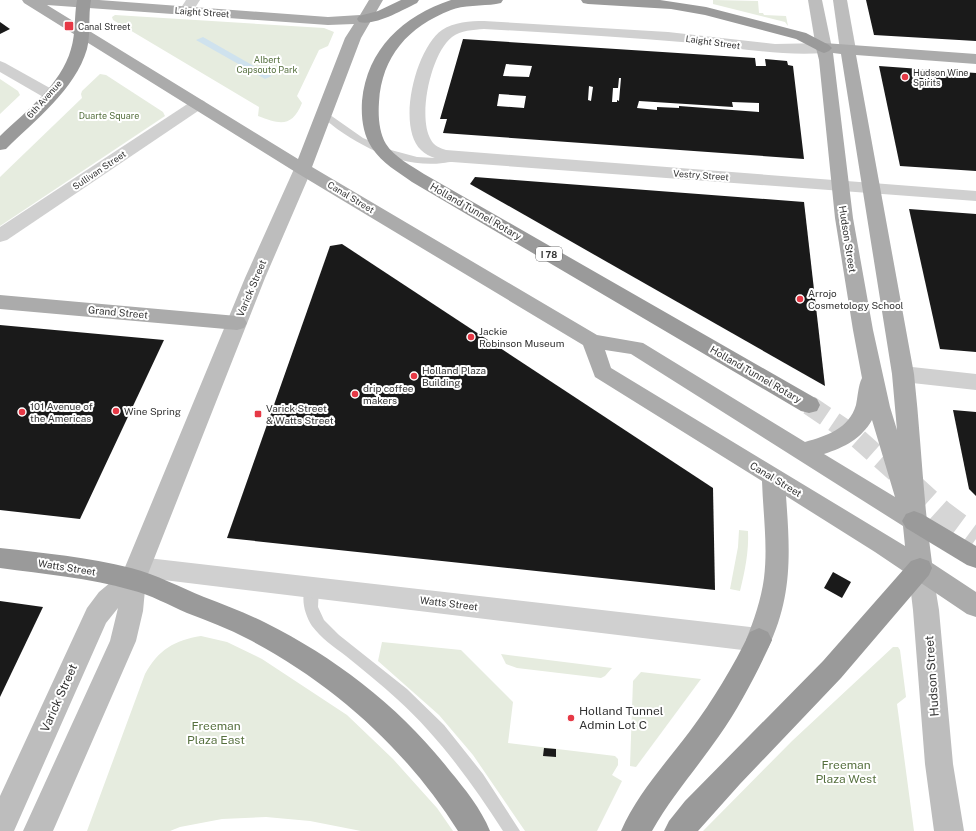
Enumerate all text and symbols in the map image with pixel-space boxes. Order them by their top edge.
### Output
street label: Laight Street [174,5,230,19]
marker: Canal Street [63,20,75,32]
place label: Canal Street [78,21,131,32]
street label: Laight Street [685,33,741,51]
park label: Albert Capsouto Park [236,54,298,75]
place label: Hudson Wine Spirits [913,67,968,88]
marker: Hudson Wine Spirits [900,72,910,82]
street label: 6th Avenue [24,78,64,120]
park label: Duarte Square [79,110,139,121]
street label: Sullivan Street [70,148,128,192]
street label: Vestry Street [673,168,730,182]
street label: Canal Street [326,179,377,215]
street label: Holland Tunnel Rotary [428,180,524,242]
street label: Hudson Street [837,205,859,273]
road number: I 78 [536,247,562,261]
street label: Varick Street [234,258,268,318]
place label: Arrojo Cosmetology School [808,287,904,311]
marker: Arrojo Cosmetology School [795,294,805,304]
street label: Grand Street [88,303,148,321]
place label: Jackie Robinson Museum [479,325,564,349]
marker: Jackie Robinson Museum [466,332,476,342]
street label: Holland Tunnel Rotary [708,343,804,405]
place label: Holland Plaza Building [422,364,486,388]
marker: Holland Plaza Building [409,371,419,381]
place label: drip coffee makers [363,382,414,406]
marker: drip coffee makers [350,389,360,399]
place label: 101 Avenue of the Americas [30,400,93,424]
place label: Varick Street & Watts Street [266,402,334,426]
place label: Wine Spring [124,405,181,417]
marker: Wine Spring [111,406,121,416]
marker: 101 Avenue of the Americas [17,407,27,417]
marker: Varick Street & Watts Street [253,409,263,419]
street label: Canal Street [748,459,804,499]
street label: Watts Street [37,557,97,578]
street label: Watts Street [419,593,479,613]
street label: Hudson Street [922,635,942,717]
street label: Varick Street [38,662,80,734]
place label: Holland Tunnel Admin Lot C [579,704,664,732]
marker: Holland Tunnel Admin Lot C [566,713,576,723]
park label: Freeman Plaza East [187,719,245,747]
park label: Freeman Plaza West [815,758,877,786]

